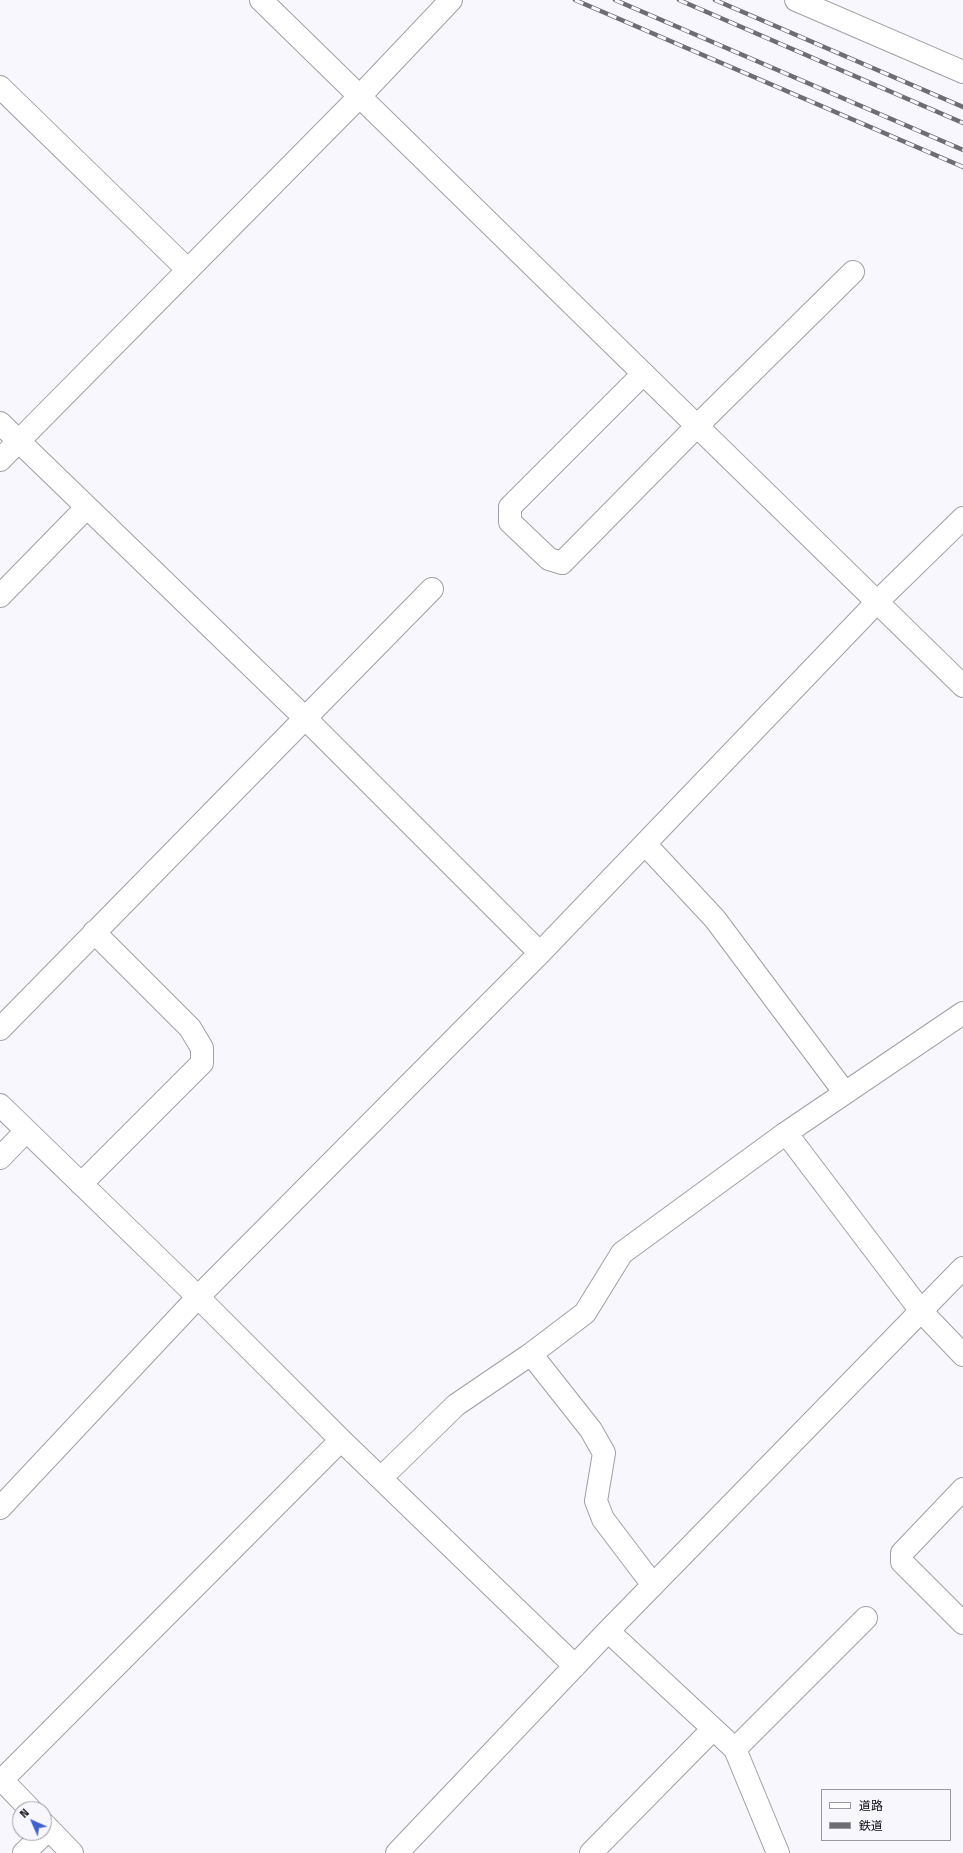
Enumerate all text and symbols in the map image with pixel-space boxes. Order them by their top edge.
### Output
legend [821,1789,951,1841]
text: 道路 [859,1796,883,1815]
north arrow [12,1801,52,1841]
text: N [16,1805,33,1822]
text: 鉄道 [859,1816,883,1835]

